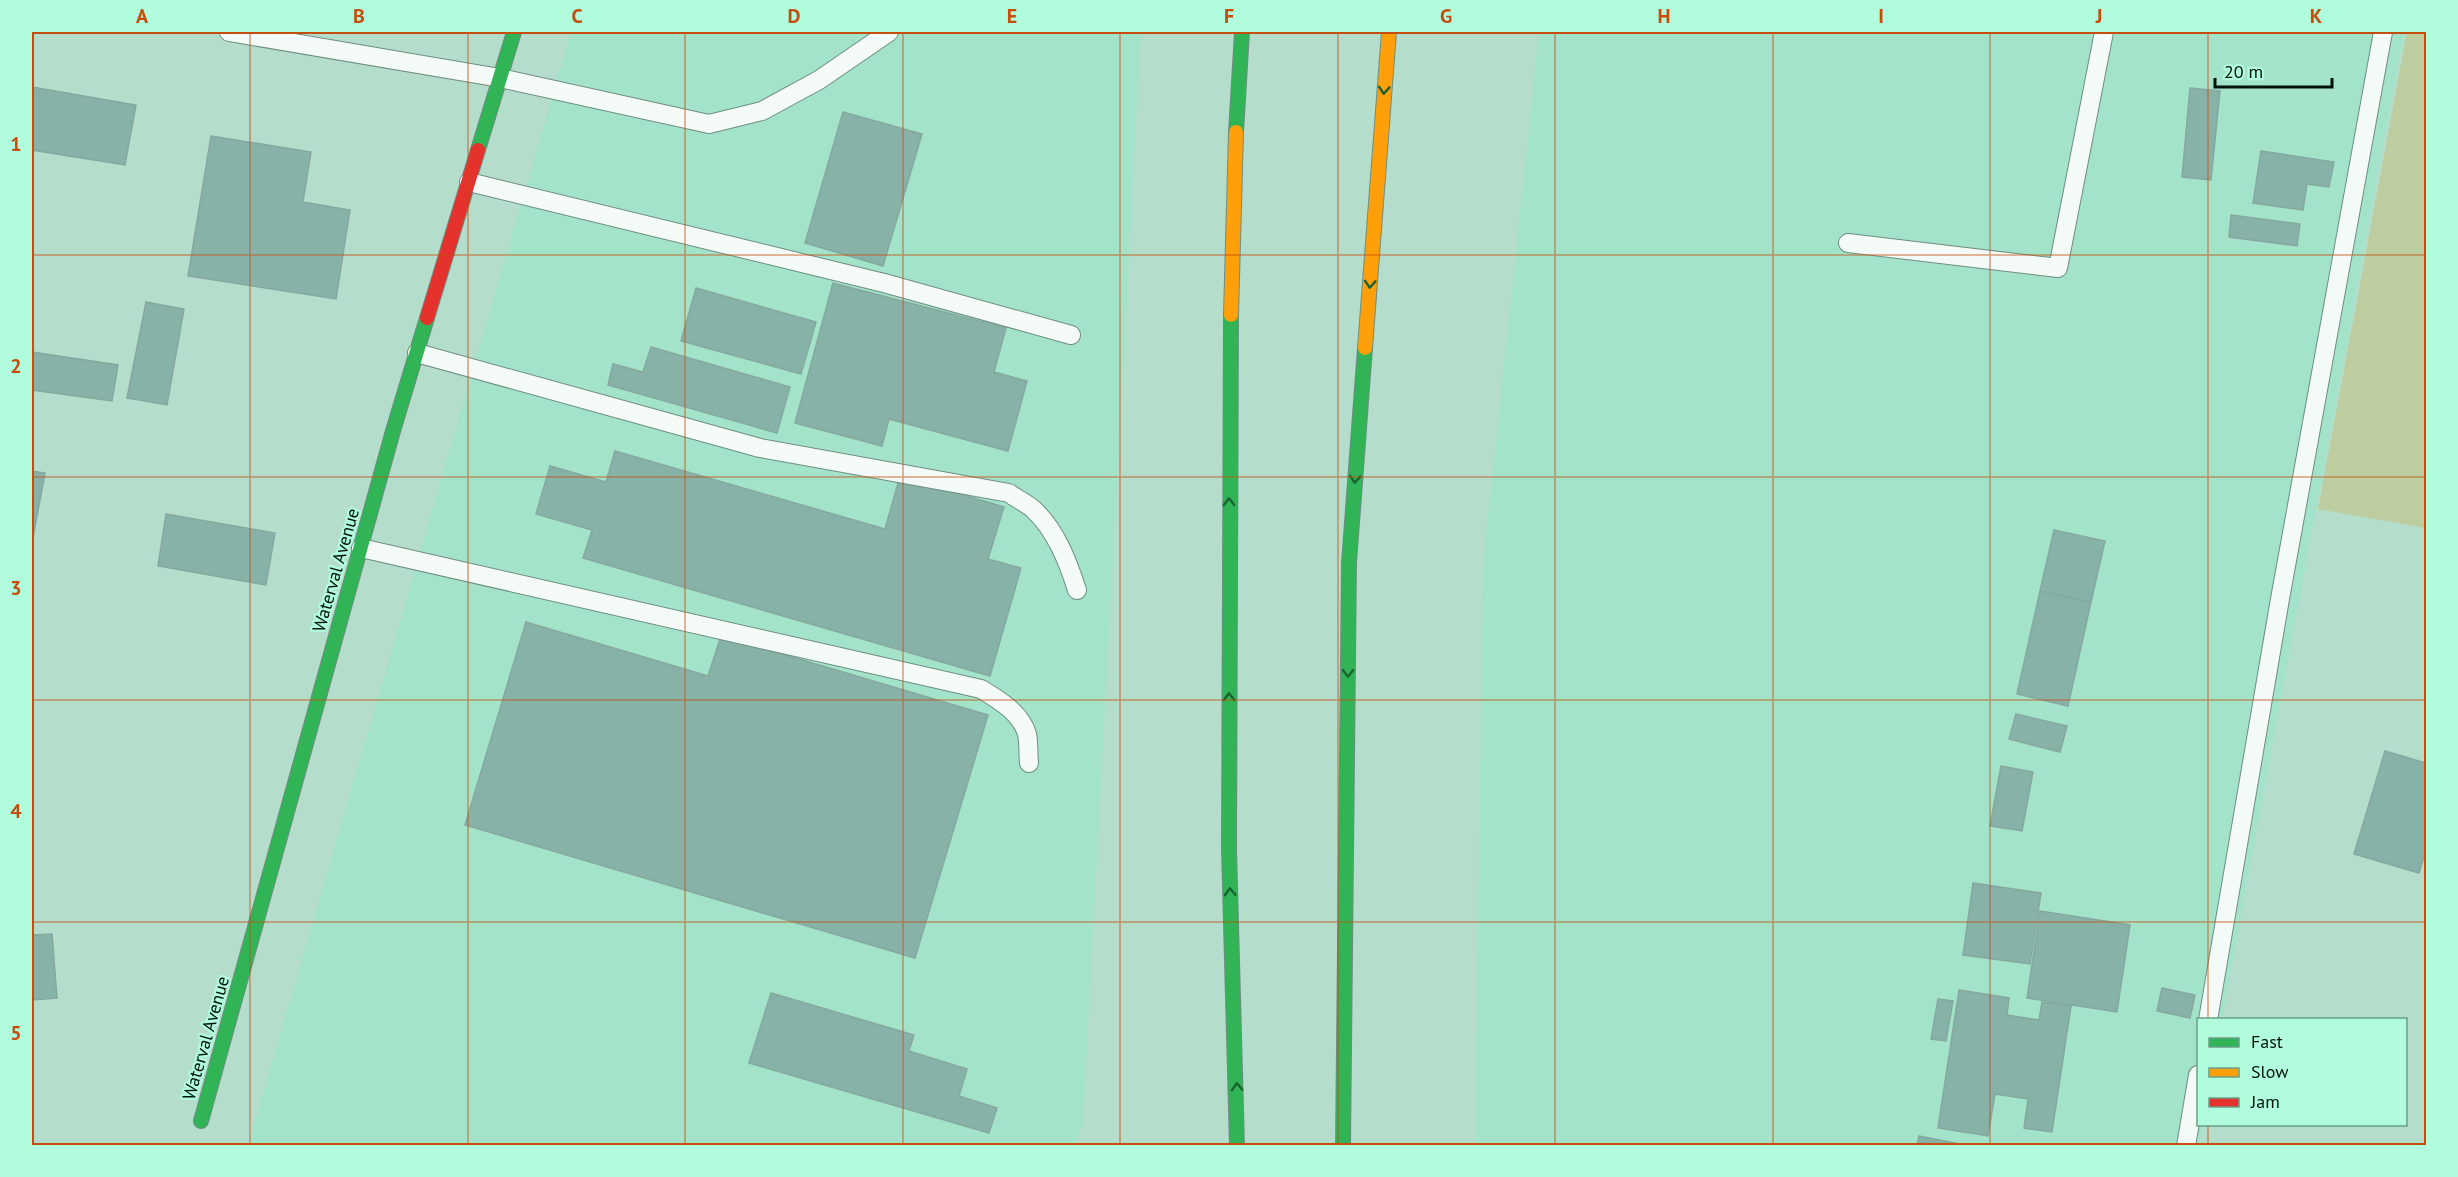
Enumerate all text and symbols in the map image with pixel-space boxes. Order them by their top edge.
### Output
text: A [136,3,149,29]
text: B [353,3,365,29]
text: C [571,3,583,29]
text: D [788,3,801,29]
text: E [1007,3,1017,29]
text: F [1224,3,1234,29]
text: G [1440,3,1452,29]
text: H [1657,3,1671,29]
text: I [1878,3,1884,29]
text: J [2095,3,2102,29]
text: K [2310,3,2323,29]
scale bar [2215,51,2332,89]
text: 20 m [2224,60,2263,83]
one-way arrow [1378,85,1391,94]
text: 1 [10,131,22,157]
one-way arrow [1363,280,1376,289]
text: 2 [10,353,22,379]
one-way arrow [1349,474,1362,483]
one-way arrow [1223,498,1235,507]
street label: Waterval Avenue [307,505,364,634]
text: 3 [10,575,22,601]
one-way arrow [1342,669,1354,678]
one-way arrow [1223,693,1235,702]
text: 4 [10,798,22,824]
one-way arrow [1224,888,1237,897]
street label: Waterval Avenue [177,973,234,1102]
legend [2197,1018,2407,1126]
text: 5 [10,1020,22,1046]
text: Fast [2251,1030,2283,1053]
text: Slow [2251,1060,2289,1083]
one-way arrow [1230,1083,1243,1092]
text: Jam [2250,1090,2280,1113]

